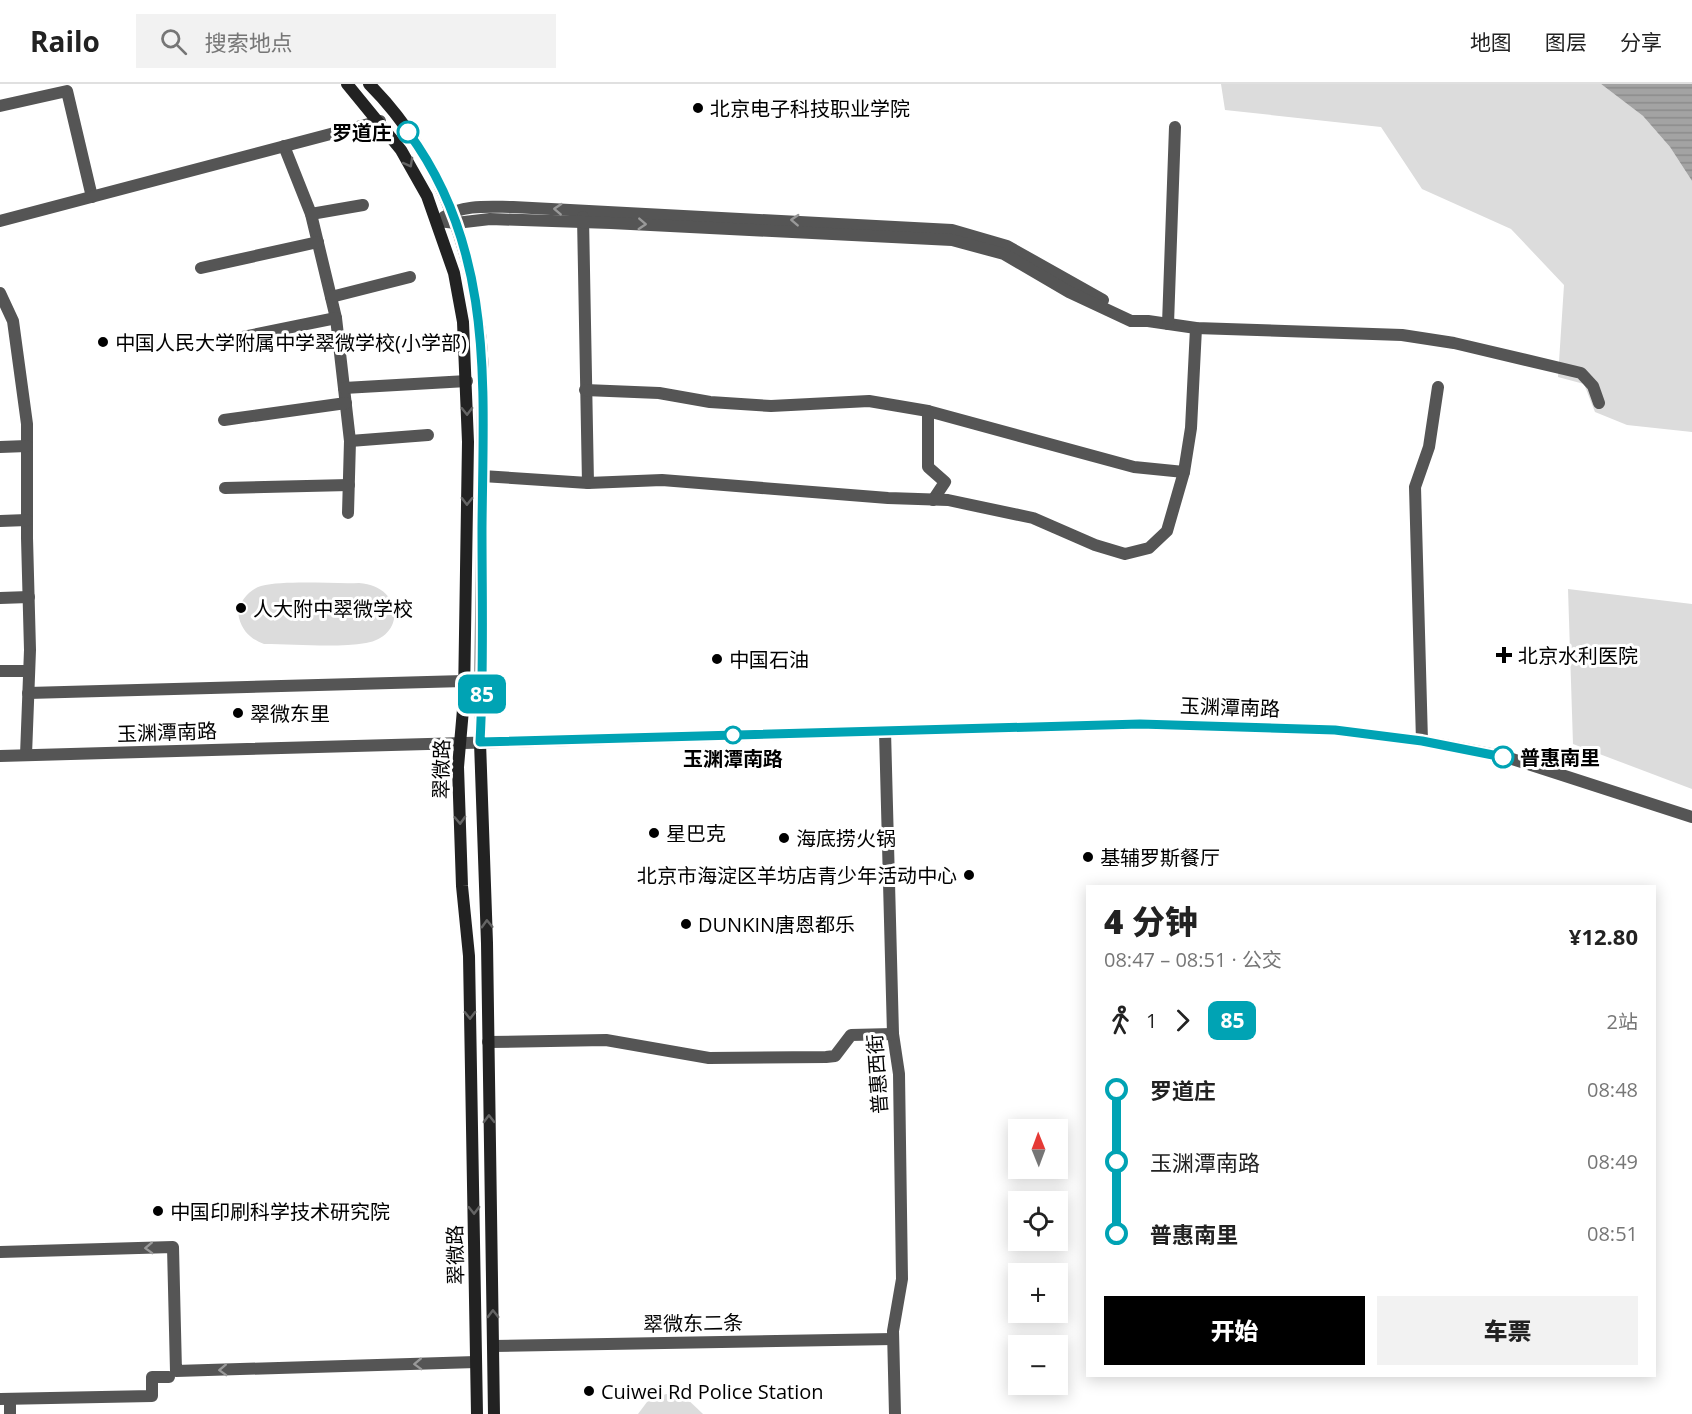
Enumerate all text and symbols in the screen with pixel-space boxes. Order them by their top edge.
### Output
search box [136,14,556,68]
text: Railo [30,22,100,60]
icon: search [157,25,190,58]
text: 搜索地点 [205,27,293,57]
text: 地图 [1470,28,1512,56]
text: 图层 [1545,28,1587,56]
text: 分享 [1620,28,1662,56]
place label: 北京电子科技职业学院 [710,95,910,122]
marker: 北京电子科技职业学院 [691,101,705,115]
place label: 罗道庄 [332,119,392,146]
marker: 罗道庄 [397,121,419,143]
one-way arrow [402,157,413,167]
one-way arrow [554,203,563,216]
one-way arrow [791,214,800,227]
one-way arrow [638,218,647,231]
place label: 中国人民大学附属中学翠微学校(小学部) [115,329,467,356]
marker: 中国人民大学附属中学翠微学校(小学部) [96,335,110,349]
one-way arrow [461,406,474,415]
one-way arrow [461,496,473,505]
place label: 人大附中翠微学校 [253,595,413,622]
marker: 人大附中翠微学校 [234,601,248,615]
place label: 北京水利医院 [1518,642,1638,669]
place label: 中国石油 [729,646,809,673]
marker: 北京水利医院 [1495,646,1513,664]
marker: 中国石油 [710,652,724,666]
line badge: 85 [455,674,509,714]
text: 85 [470,680,494,708]
street label: 玉渊潭南路 [1180,692,1280,722]
place label: 翠微东里 [250,700,330,727]
marker: 翠微东里 [231,706,245,720]
street label: 玉渊潭南路 [117,717,217,747]
marker: 玉渊潭南路 [724,726,742,744]
street label: 翠微路 [427,739,455,799]
place label: 普惠南里 [1520,744,1600,771]
place label: 玉渊潭南路 [683,745,783,772]
marker: 普惠南里 [1492,746,1514,768]
one-way arrow [453,816,466,825]
place label: 星巴克 [666,820,726,847]
place label: 海底捞火锅 [796,825,896,852]
marker: 星巴克 [647,826,661,840]
marker: 海底捞火锅 [777,831,791,845]
place label: 基辅罗斯餐厅 [1100,844,1220,871]
marker: 基辅罗斯餐厅 [1081,850,1095,864]
place label: 北京市海淀区羊坊店青少年活动中心 [637,862,957,889]
marker: 北京市海淀区羊坊店青少年活动中心 [962,868,976,882]
text: 4 分钟 [1104,899,1198,944]
place label: DUNKIN唐恩都乐 [698,911,855,938]
marker: DUNKIN唐恩都乐 [679,917,693,931]
one-way arrow [480,919,493,928]
text: ¥12.80 [1569,921,1638,951]
text: 08:47 – 08:51 · 公交 [1104,946,1282,973]
icon: walk [1104,1004,1137,1037]
icon: forward [1166,1004,1199,1037]
text: 85 [1220,1006,1244,1034]
text: 1 [1146,1007,1157,1034]
text: 2站 [1607,1008,1638,1035]
one-way arrow [464,1011,476,1020]
street label: 普惠西街 [861,1033,893,1115]
text: 罗道庄 [1150,1075,1216,1105]
text: 08:48 [1587,1076,1638,1103]
one-way arrow [483,1114,495,1123]
north arrow [1008,1119,1068,1179]
map controls [1008,1119,1068,1395]
text: 玉渊潭南路 [1150,1147,1260,1177]
text: 08:49 [1587,1148,1638,1175]
button: locate [1008,1191,1068,1251]
place label: 中国印刷科学技术研究院 [170,1198,390,1225]
marker: 中国印刷科学技术研究院 [151,1204,165,1218]
one-way arrow [468,1206,480,1215]
text: 普惠南里 [1150,1219,1238,1249]
text: 08:51 [1587,1220,1638,1247]
street label: 翠微路 [441,1225,469,1285]
one-way arrow [144,1242,153,1254]
button: + [1008,1263,1068,1323]
button: 开始 [1104,1296,1365,1365]
button: 车票 [1377,1296,1638,1365]
one-way arrow [487,1309,499,1318]
street label: 翠微东二条 [643,1309,743,1337]
button: − [1008,1335,1068,1395]
one-way arrow [413,1358,422,1370]
one-way arrow [218,1363,227,1376]
place label: Cuiwei Rd Police Station [601,1378,824,1405]
marker: Cuiwei Rd Police Station [582,1384,596,1398]

